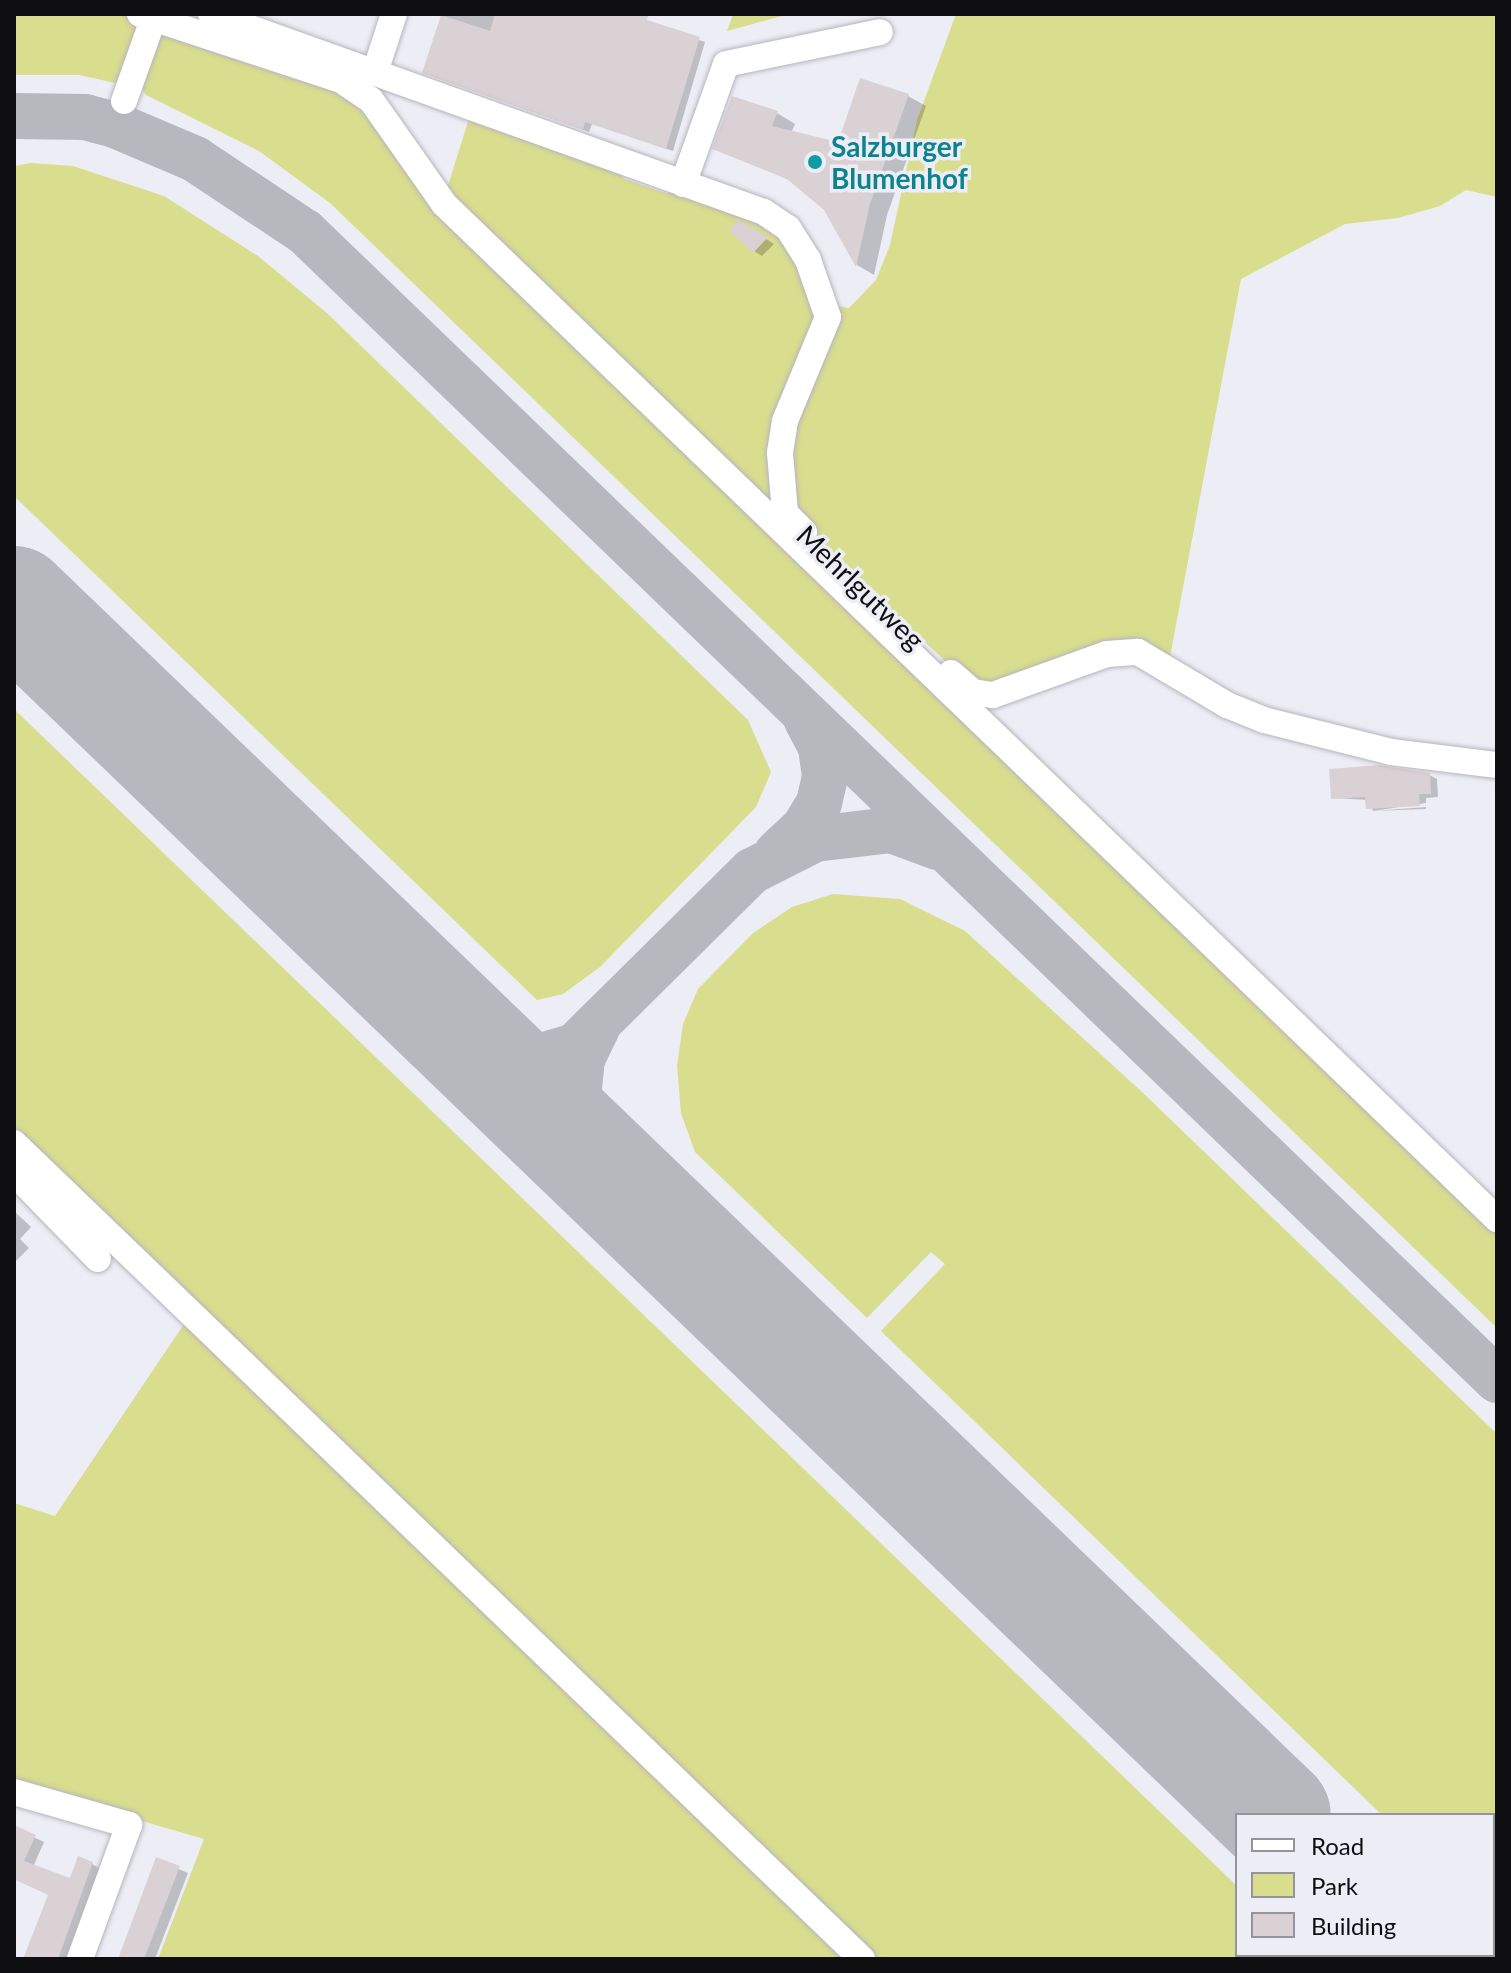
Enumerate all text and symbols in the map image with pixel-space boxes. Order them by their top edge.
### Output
place label: Salzburger Blumenhof [831,129,968,195]
marker: Salzburger Blumenhof [806,153,824,171]
street label: Mehrlgutweg [790,518,932,656]
legend [1235,1813,1495,1957]
text: Road [1311,1831,1364,1860]
text: Park [1311,1871,1358,1900]
text: Building [1311,1911,1396,1940]

